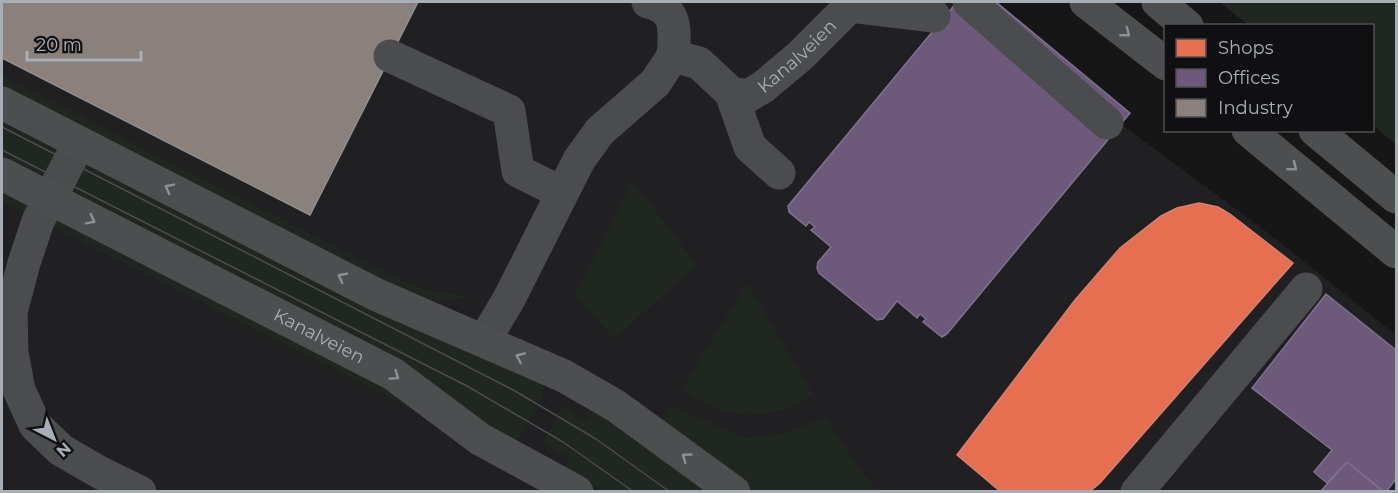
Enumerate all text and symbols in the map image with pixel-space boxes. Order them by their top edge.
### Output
street label: Kanalveien [753,15,841,98]
scale bar [27,24,141,62]
legend [1164,24,1374,132]
one-way arrow [1119,25,1130,36]
text: 20 m [36,34,82,56]
text: Shops [1218,37,1274,59]
text: Offices [1218,67,1280,89]
text: Industry [1218,97,1293,119]
one-way arrow [1286,160,1297,171]
one-way arrow [164,184,175,195]
one-way arrow [85,213,95,224]
one-way arrow [338,273,349,284]
street label: Kanalveien [270,304,368,368]
one-way arrow [515,352,526,364]
one-way arrow [388,369,399,380]
north arrow [24,409,84,469]
text: N [53,438,75,461]
one-way arrow [682,453,693,464]

